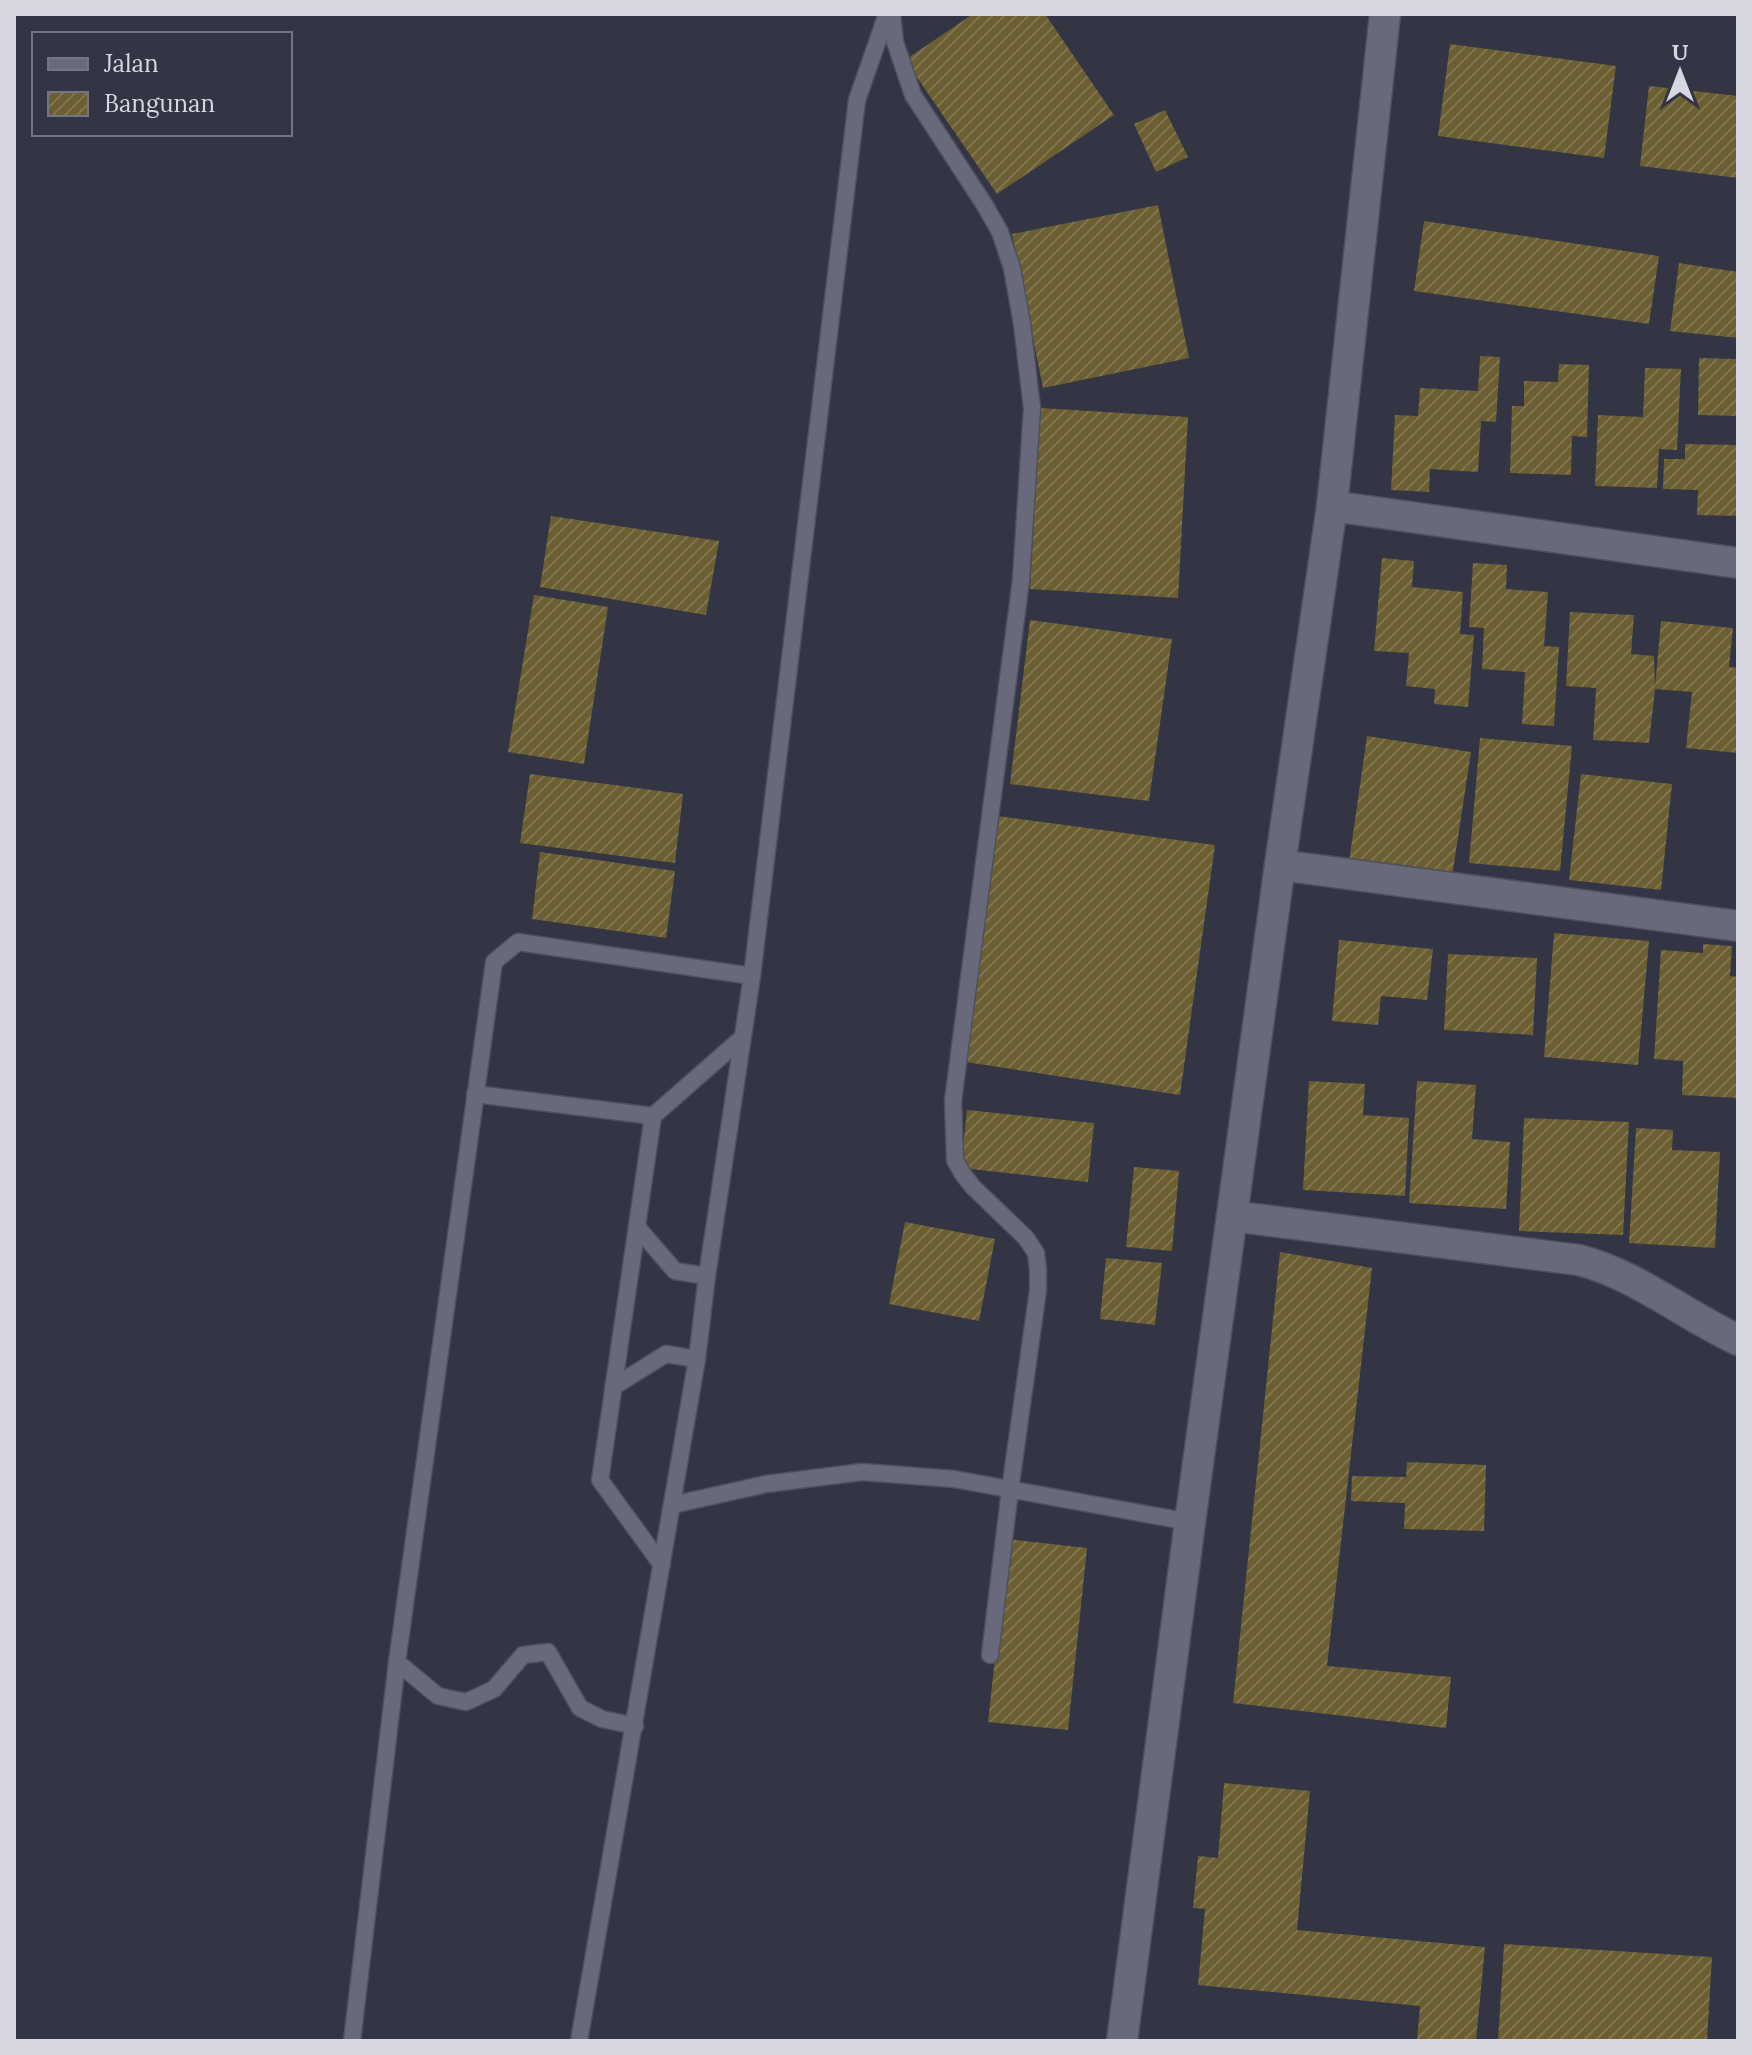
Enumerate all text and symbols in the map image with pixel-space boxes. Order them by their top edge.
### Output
legend [32,32,292,136]
north arrow [1640,32,1720,112]
text: U [1672,38,1689,66]
text: Jalan [103,48,158,79]
text: Bangunan [104,88,215,119]

